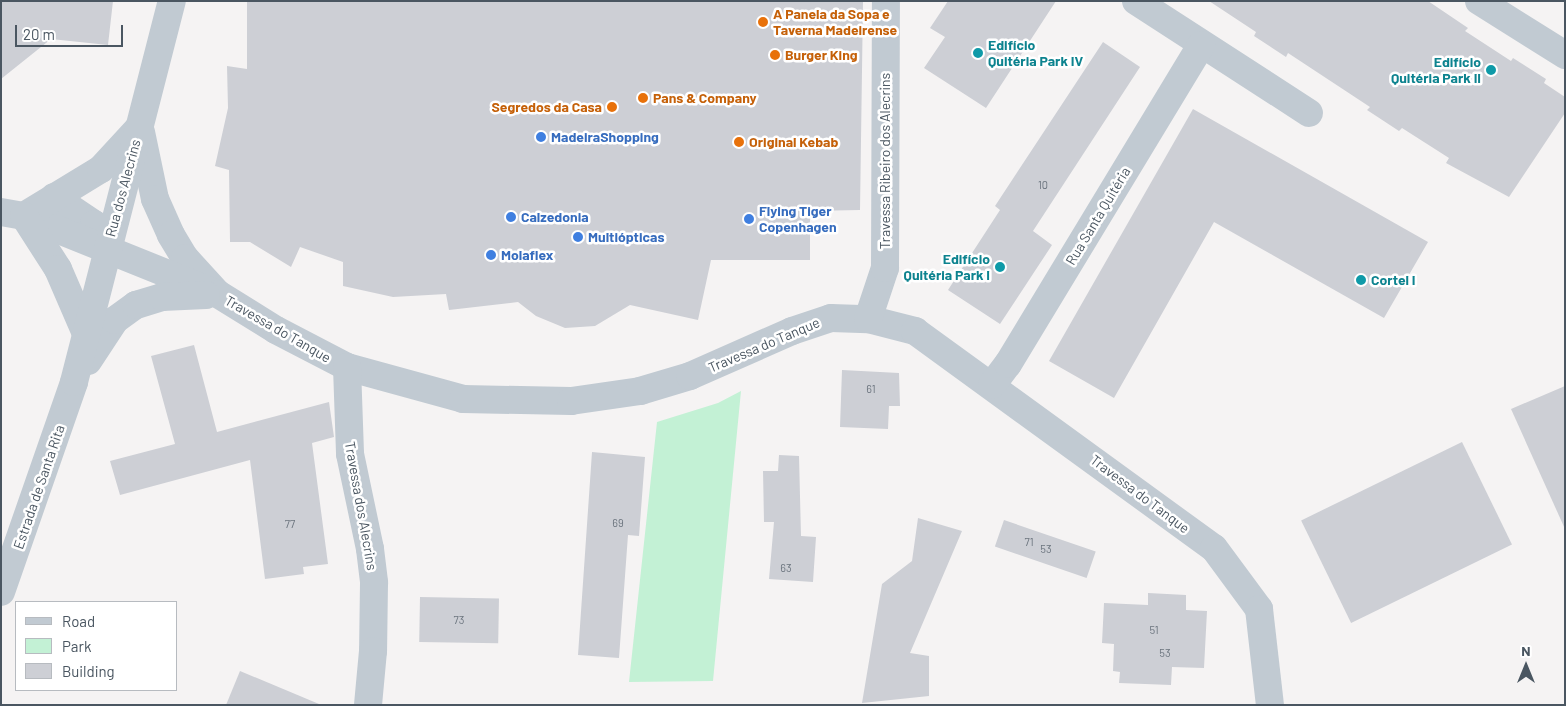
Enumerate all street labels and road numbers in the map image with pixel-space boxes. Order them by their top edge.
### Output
street label: Travessa Ribeiro dos Alecrins [877,73,893,249]
street label: Rua dos Alecrins [102,137,144,239]
street label: Rua Santa Quitéria [1062,164,1134,268]
street label: Travessa do Tanque [222,292,334,366]
street label: Travessa do Tanque [706,314,822,376]
street label: Estrada de Santa Rita [10,423,68,551]
street label: Travessa dos Alecrins [341,440,381,572]
street label: Travessa do Tanque [1087,451,1193,537]

